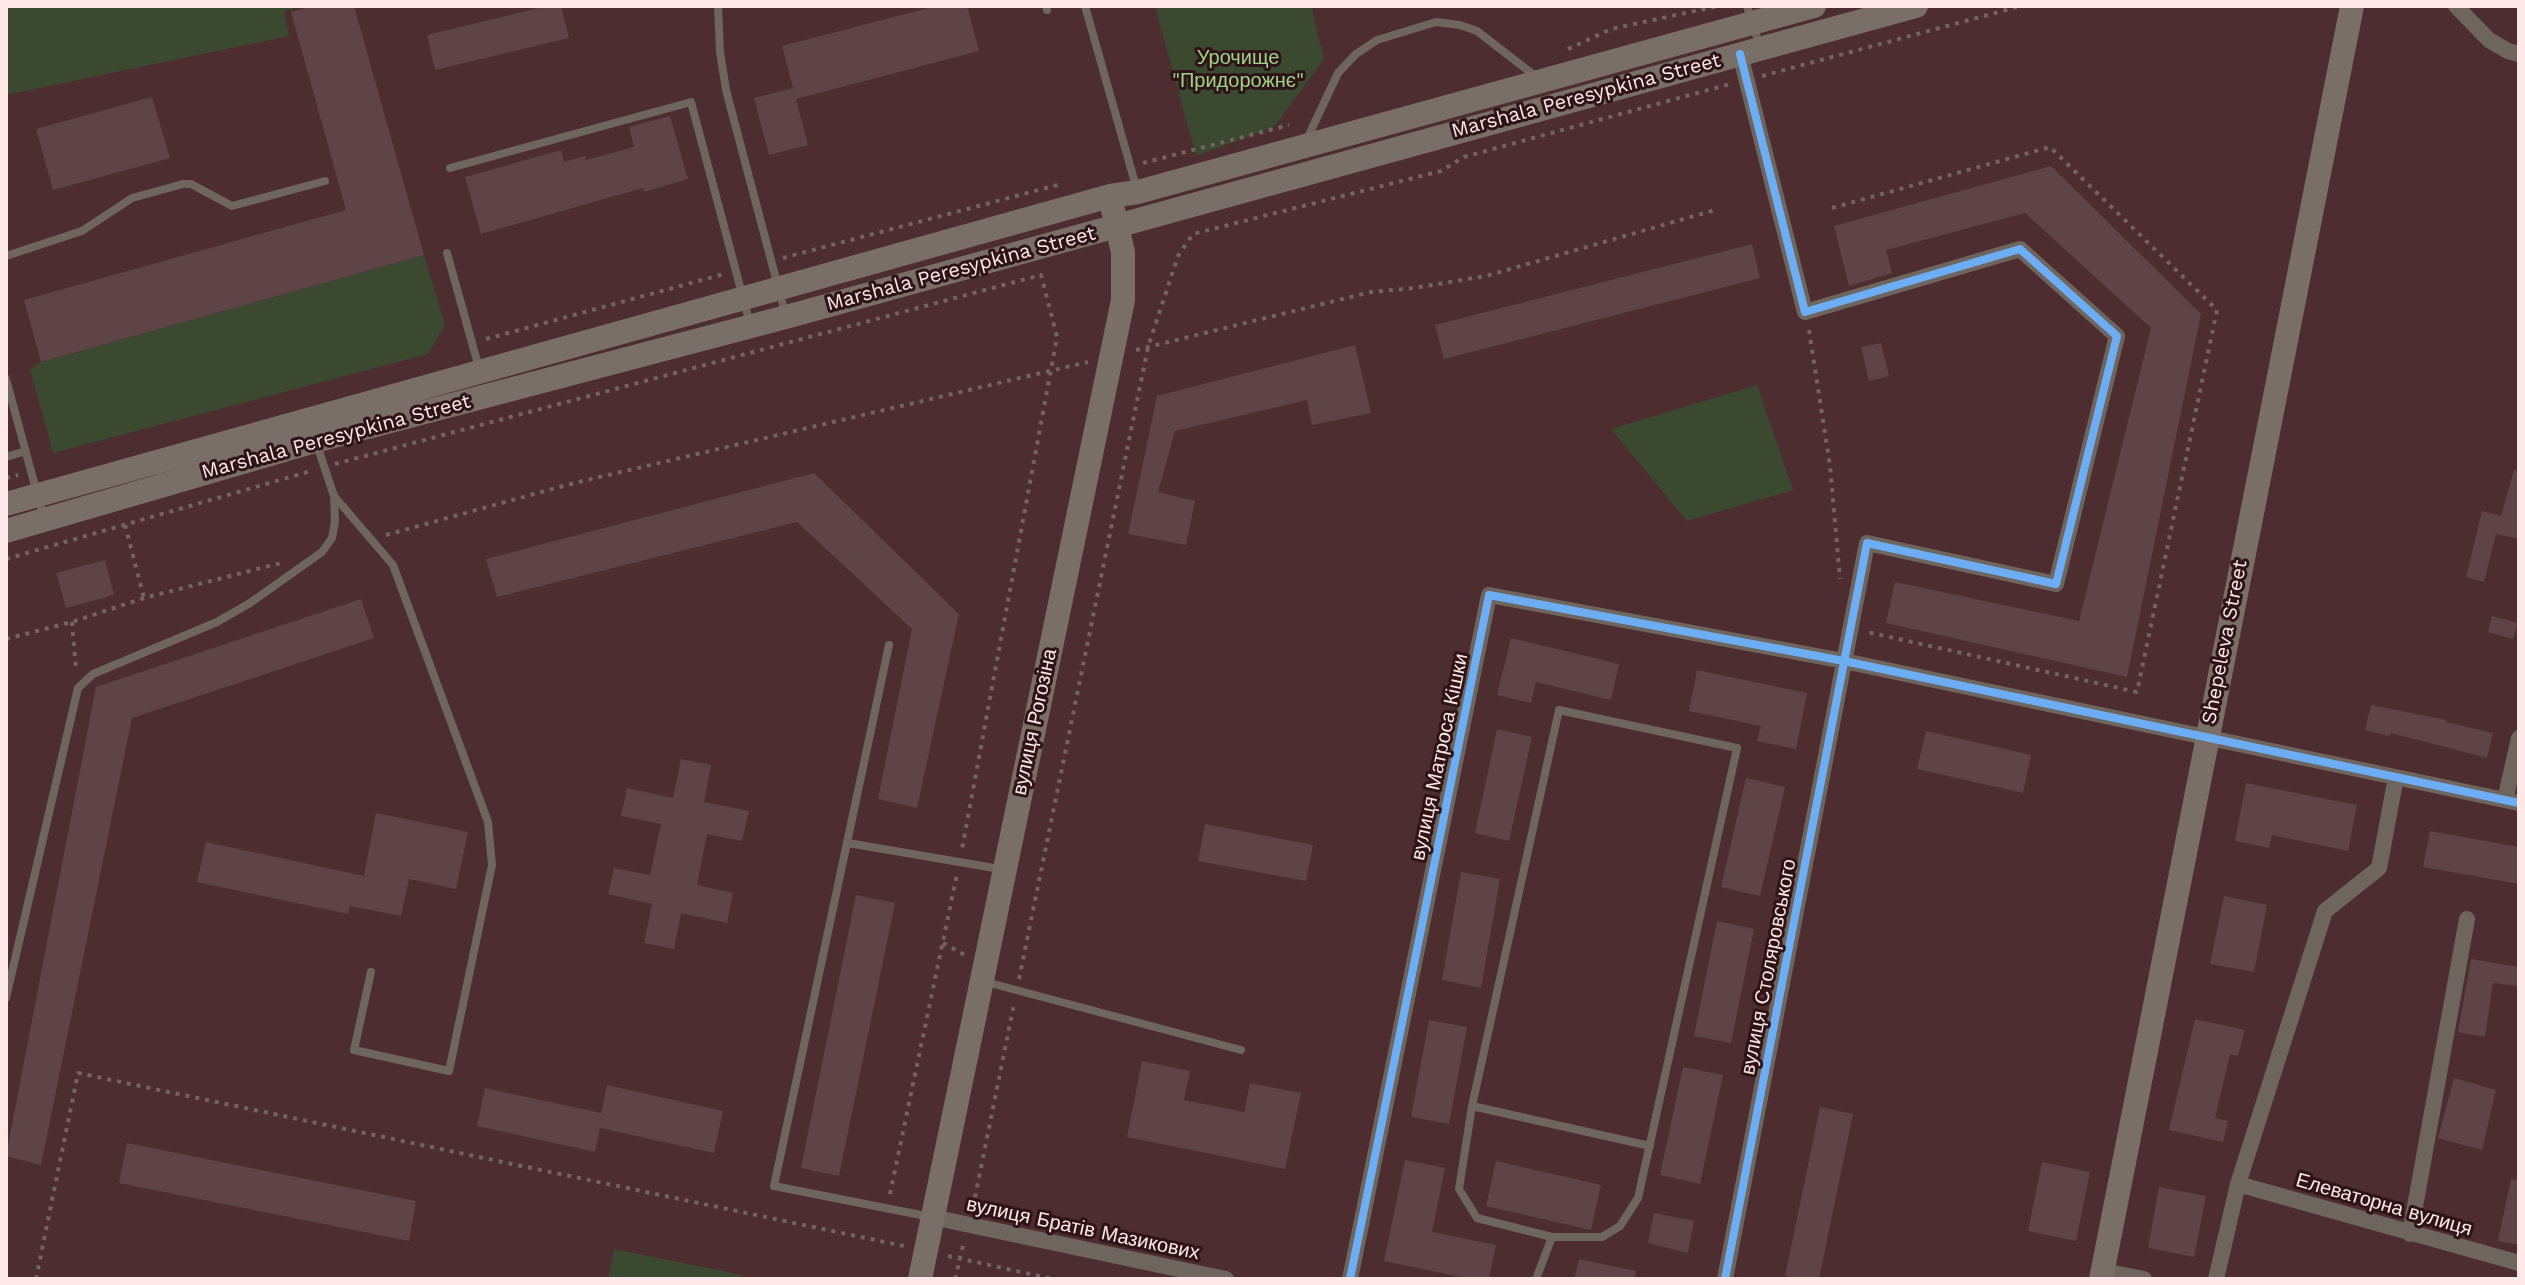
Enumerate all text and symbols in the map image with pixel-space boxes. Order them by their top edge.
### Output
park label: Урочище "Придорожнє" [1172,46,1304,93]
street label: Marshala Peresypkina Street [1449,48,1723,144]
street label: Marshala Peresypkina Street [824,221,1098,317]
street label: Marshala Peresypkina Street [199,389,473,485]
street label: Shepeleva Street [2197,558,2253,726]
street label: вулиця Рогозіна [1008,647,1062,797]
street label: вулиця Матроса Кішки [1406,651,1474,863]
street label: вулиця Столяровського [1736,857,1802,1077]
street label: Елеваторна вулиця [2293,1168,2475,1242]
street label: вулиця Братів Мазикових [964,1193,1202,1265]

